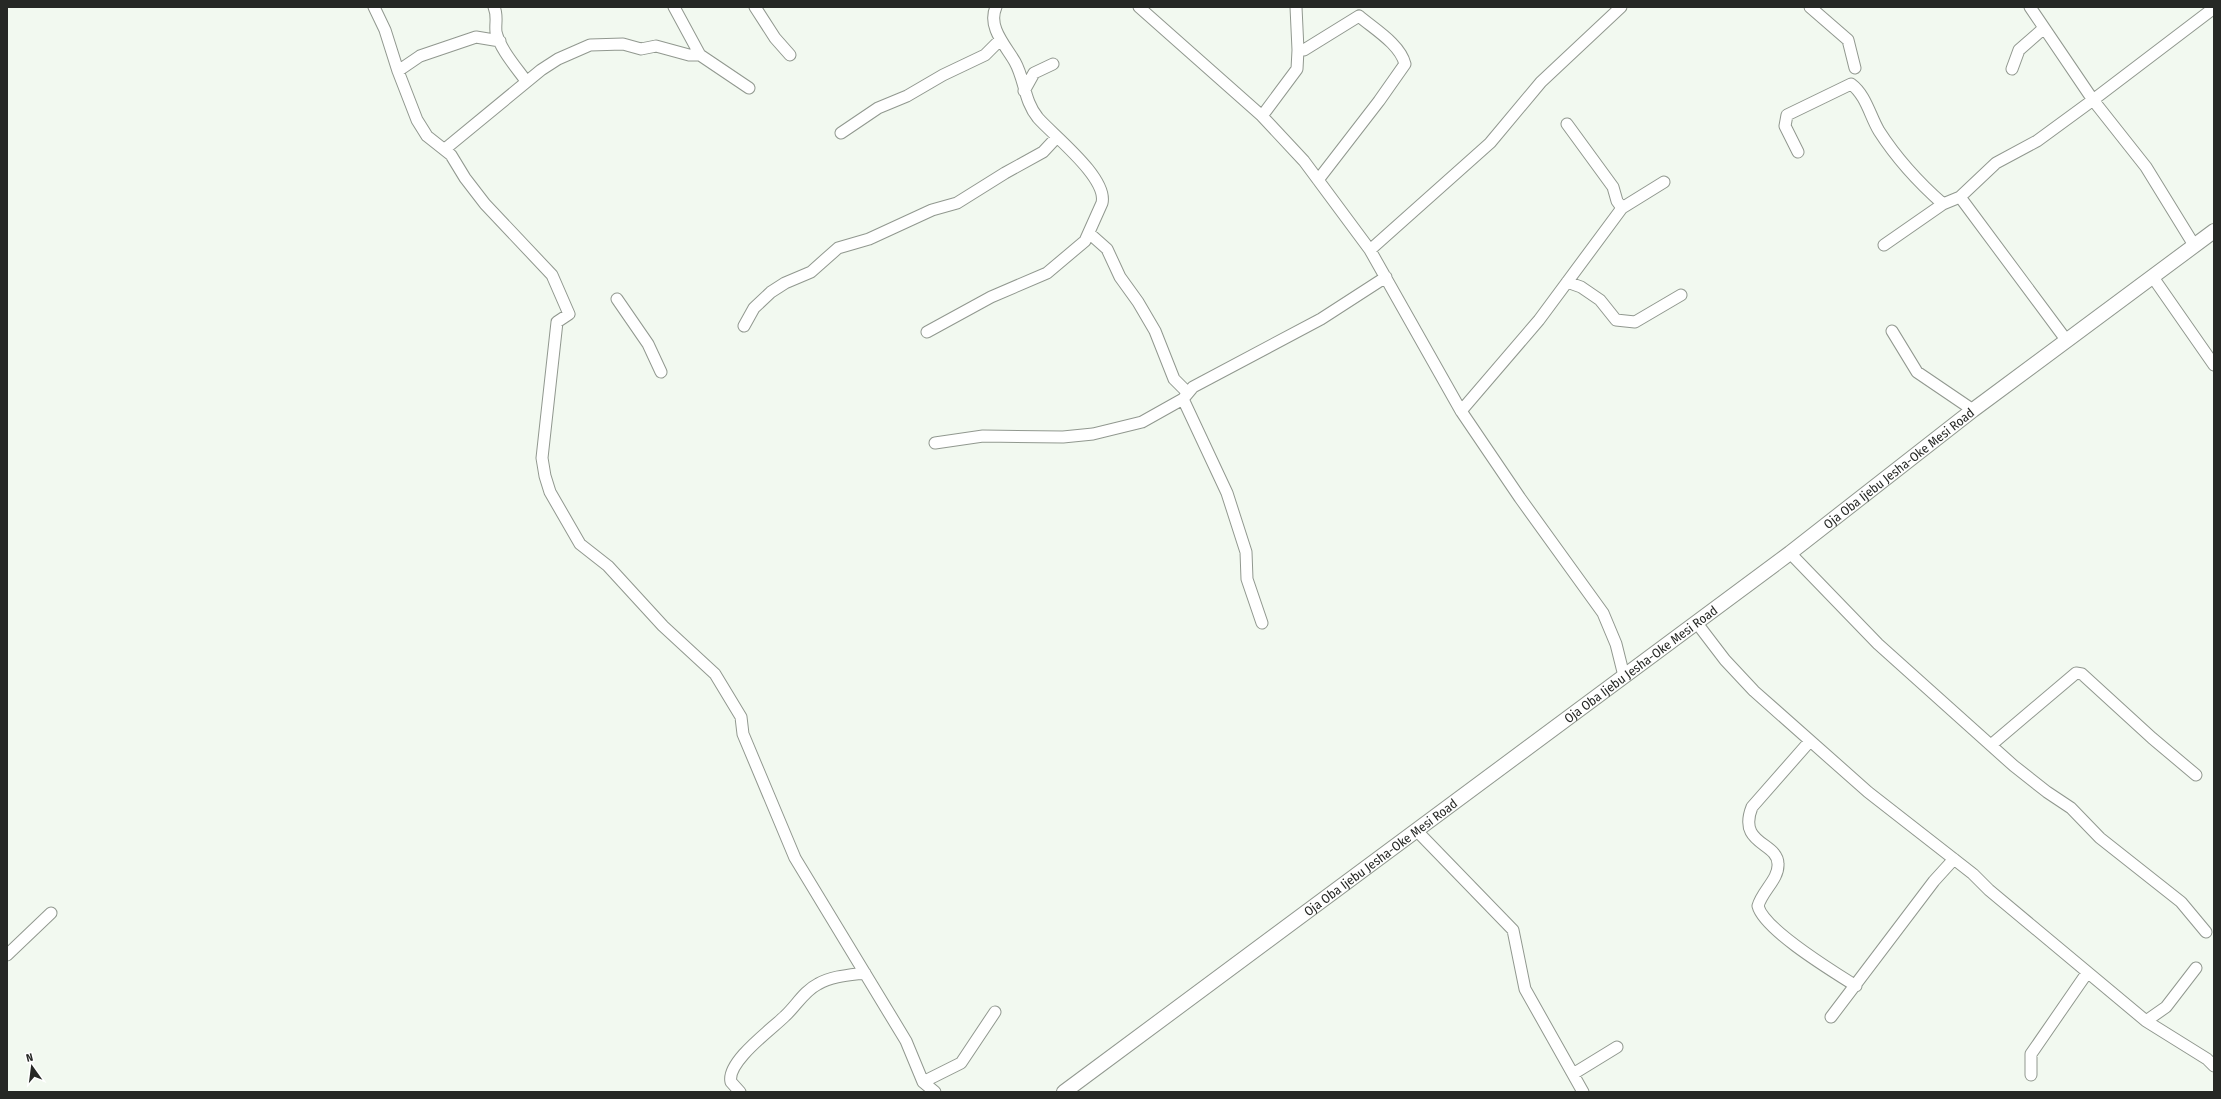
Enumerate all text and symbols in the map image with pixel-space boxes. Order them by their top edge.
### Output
street label: Oja Oba Ijebu Jesha-Oke Mesi Road [1821,405,1977,532]
street label: Oja Oba Ijebu Jesha-Oke Mesi Road [1561,603,1720,726]
street label: Oja Oba Ijebu Jesha-Oke Mesi Road [1301,796,1460,919]
north arrow [12,1047,52,1087]
text: N [25,1051,34,1065]

